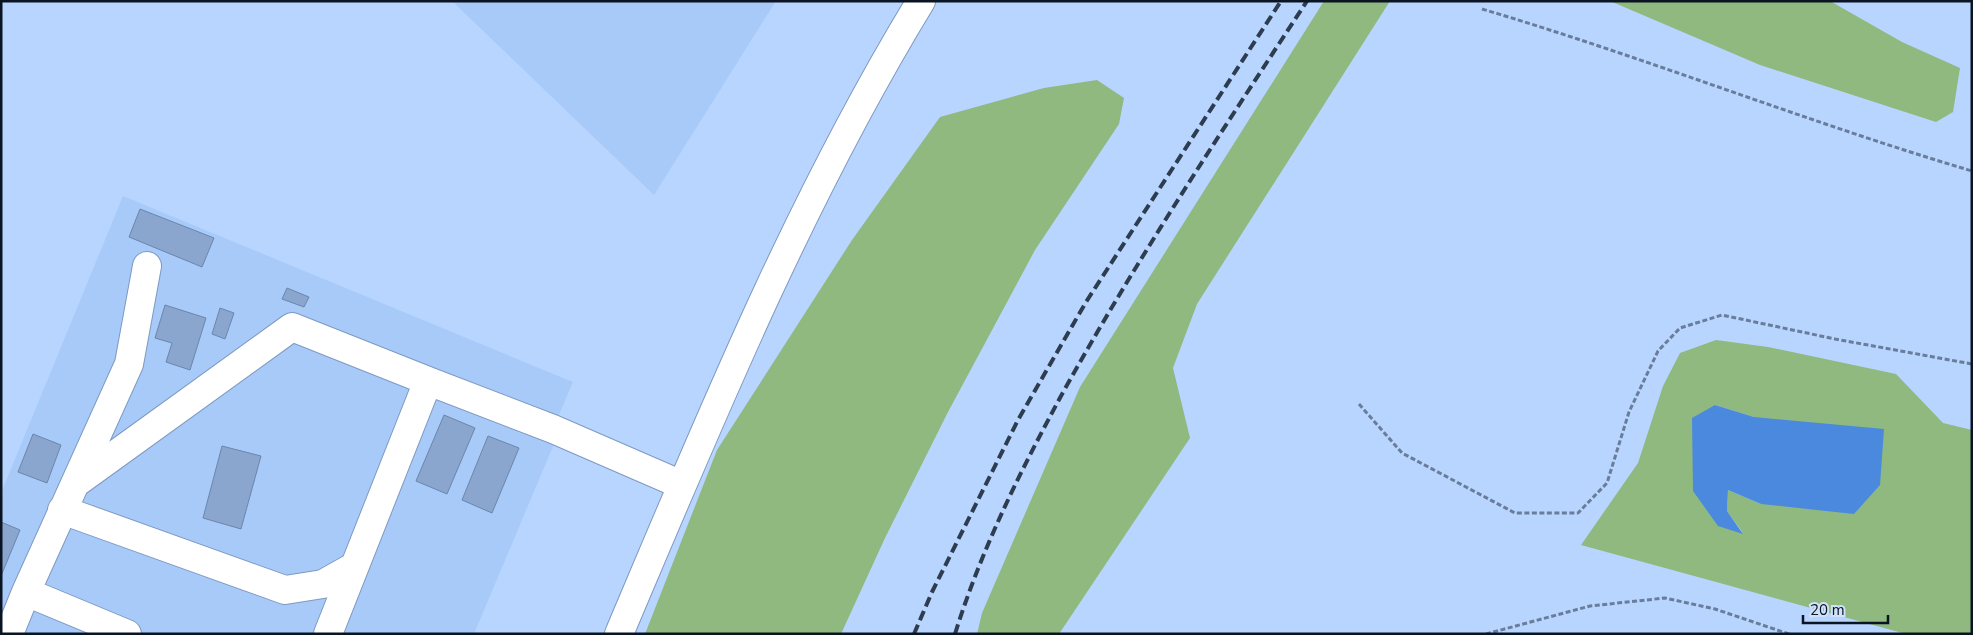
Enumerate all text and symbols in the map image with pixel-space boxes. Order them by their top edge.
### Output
scale bar [1803,592,1888,624]
text: 20 m [1810,600,1845,620]

